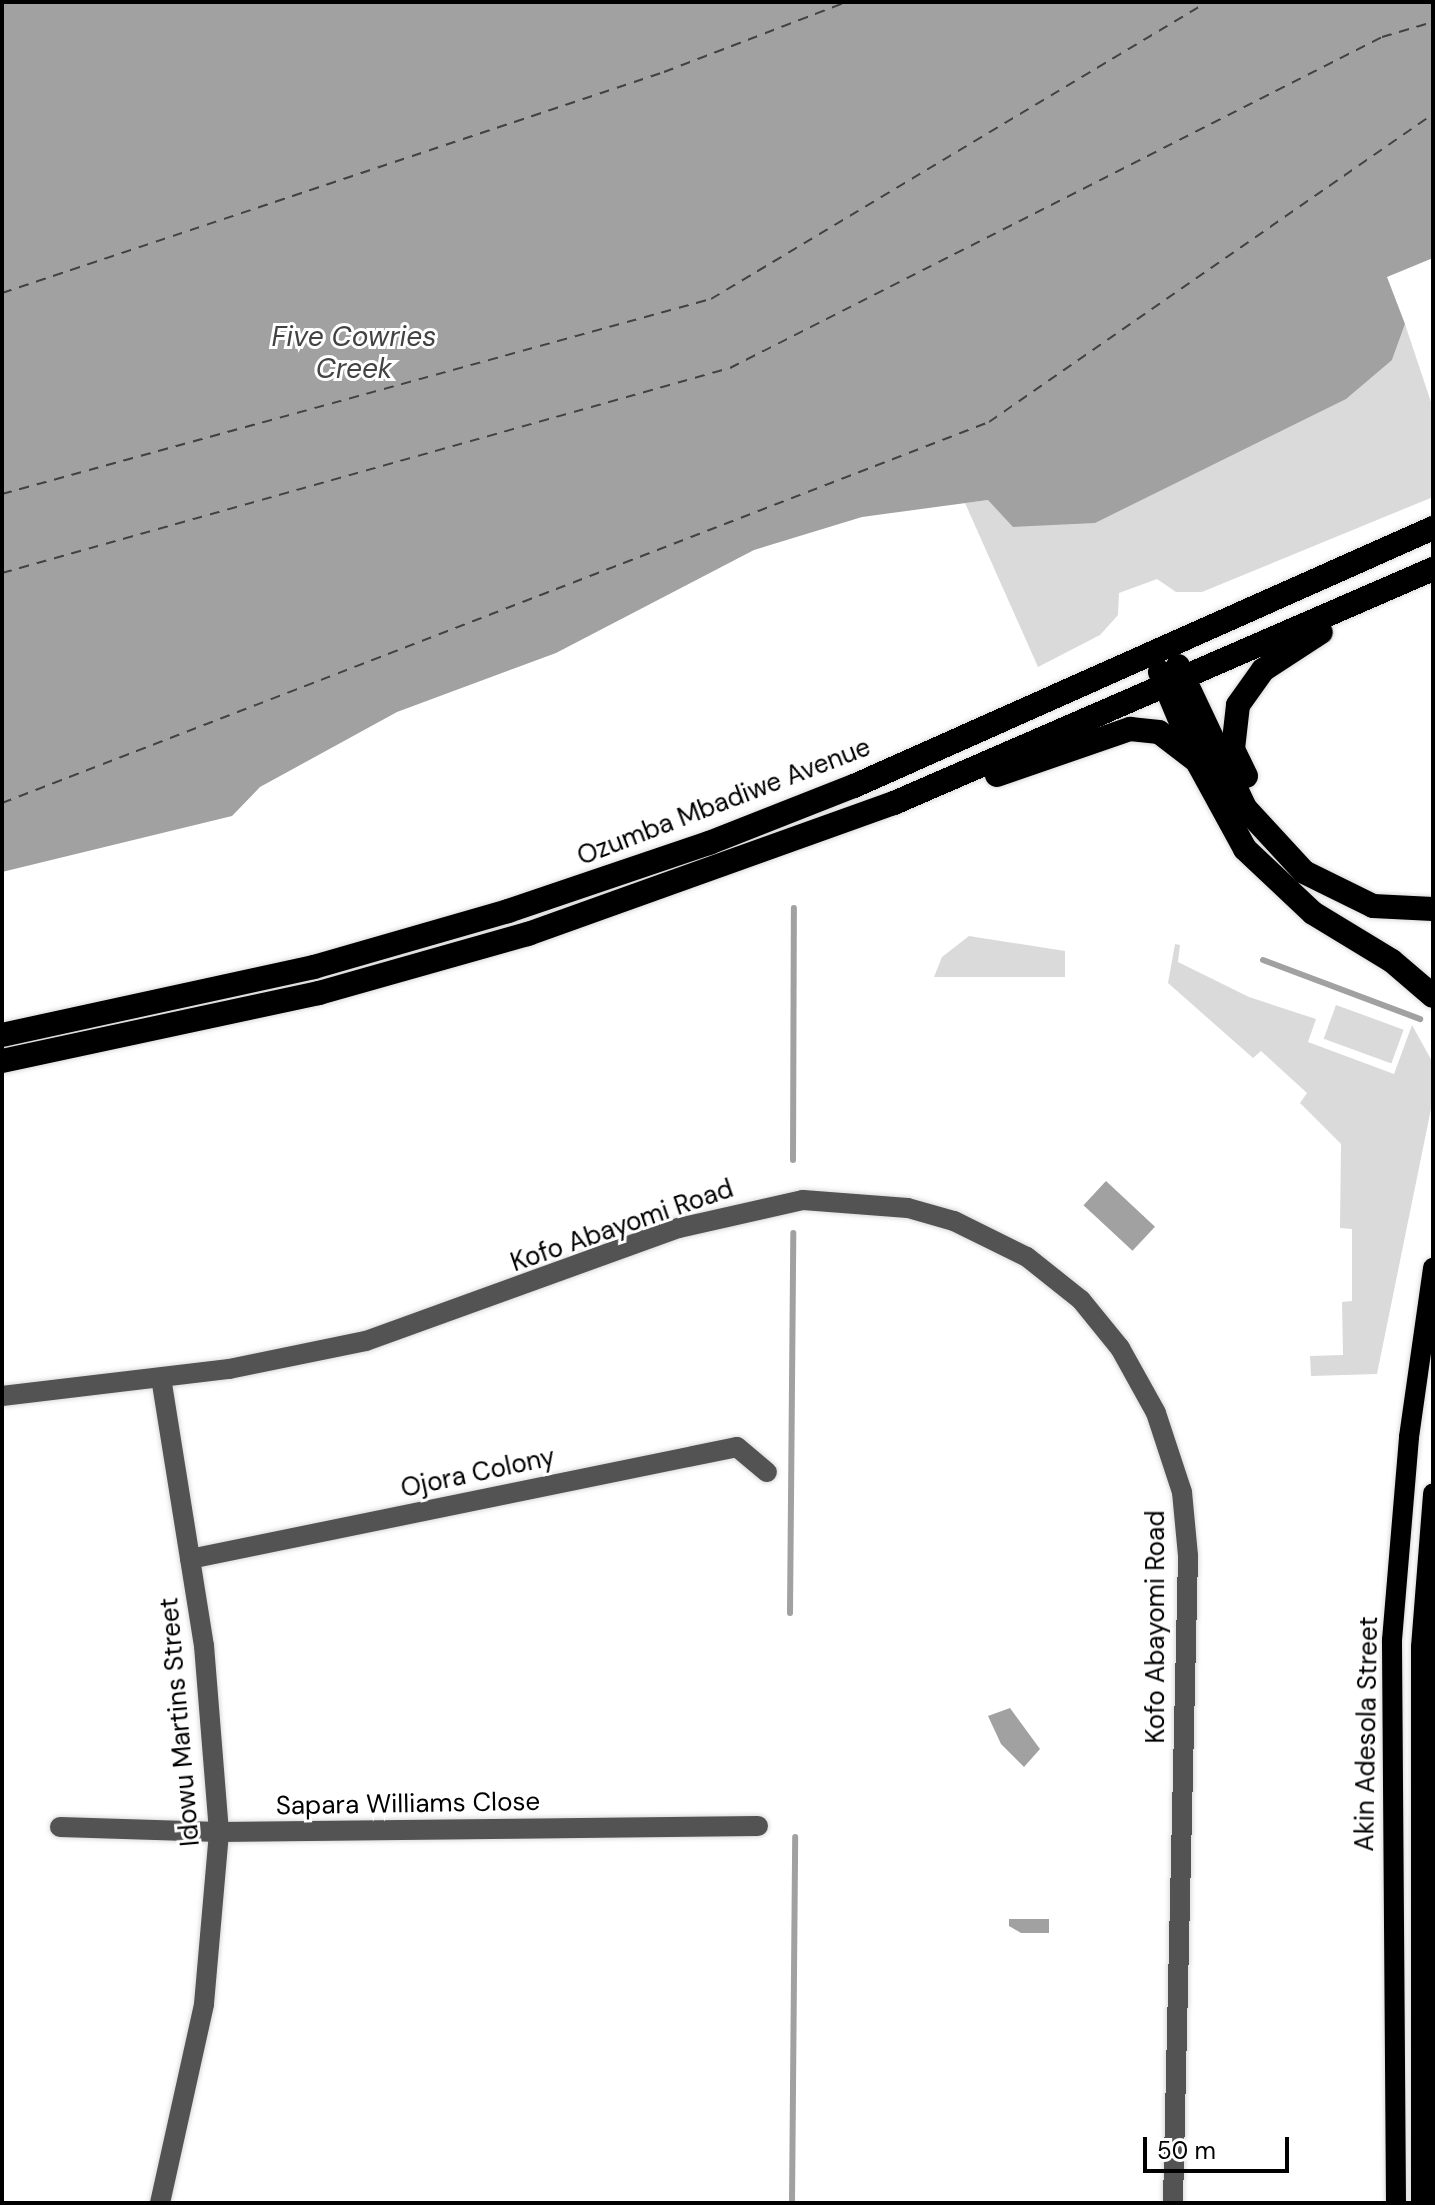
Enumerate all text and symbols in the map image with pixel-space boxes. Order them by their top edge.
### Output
water label: Five Cowries Creek [272,320,436,386]
street label: Ozumba Mbadiwe Avenue [573,732,875,872]
street label: Kofo Abayomi Road [507,1173,737,1279]
street label: Ojora Colony [398,1441,558,1505]
street label: Kofo Abayomi Road [1140,1510,1172,1744]
street label: Idowu Martins Street [154,1596,206,1848]
street label: Akin Adesola Street [1349,1616,1385,1852]
street label: Sapara Williams Close [275,1786,541,1822]
scale bar [1147,2121,1293,2171]
text: 50 m [1157,2135,1216,2166]

